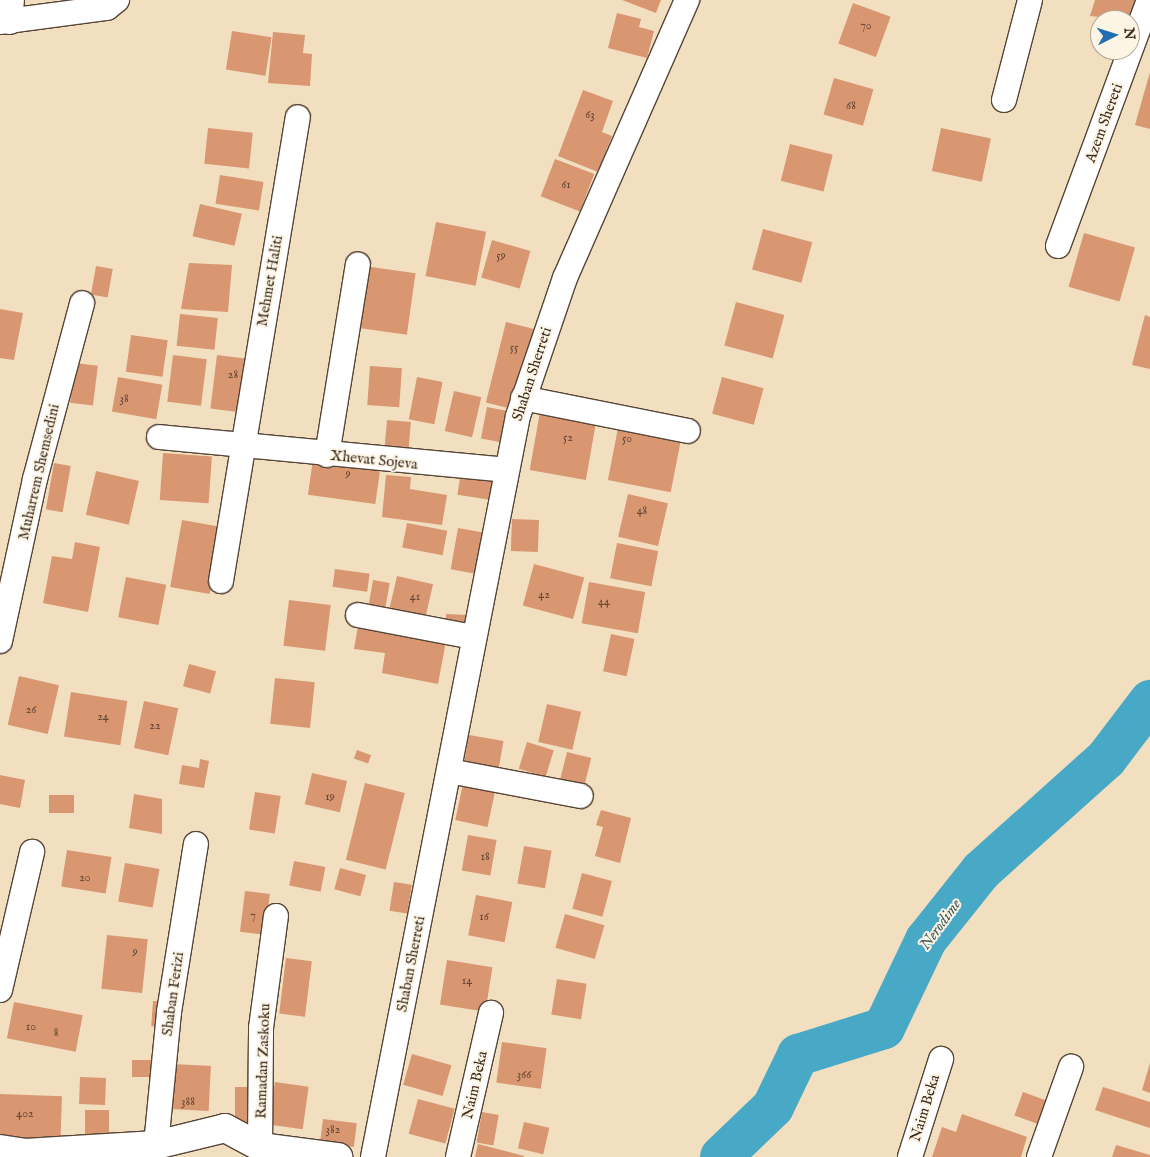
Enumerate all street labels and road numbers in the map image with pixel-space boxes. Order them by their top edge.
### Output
street label: Azem Shereti [1081,81,1127,165]
street label: Mehmet Haliti [253,234,287,328]
street label: Shaban Sherreti [508,325,556,423]
street label: Muharrem Shemsedini [15,402,63,542]
street label: Xhevat Sojeva [329,446,419,474]
street label: Shaban Sherreti [393,914,429,1014]
street label: Shaban Ferizi [158,951,188,1037]
street label: Ramadan Zaskoku [252,1003,274,1119]
street label: Naim Beka [458,1049,492,1121]
street label: Naim Beka [906,1072,944,1144]

